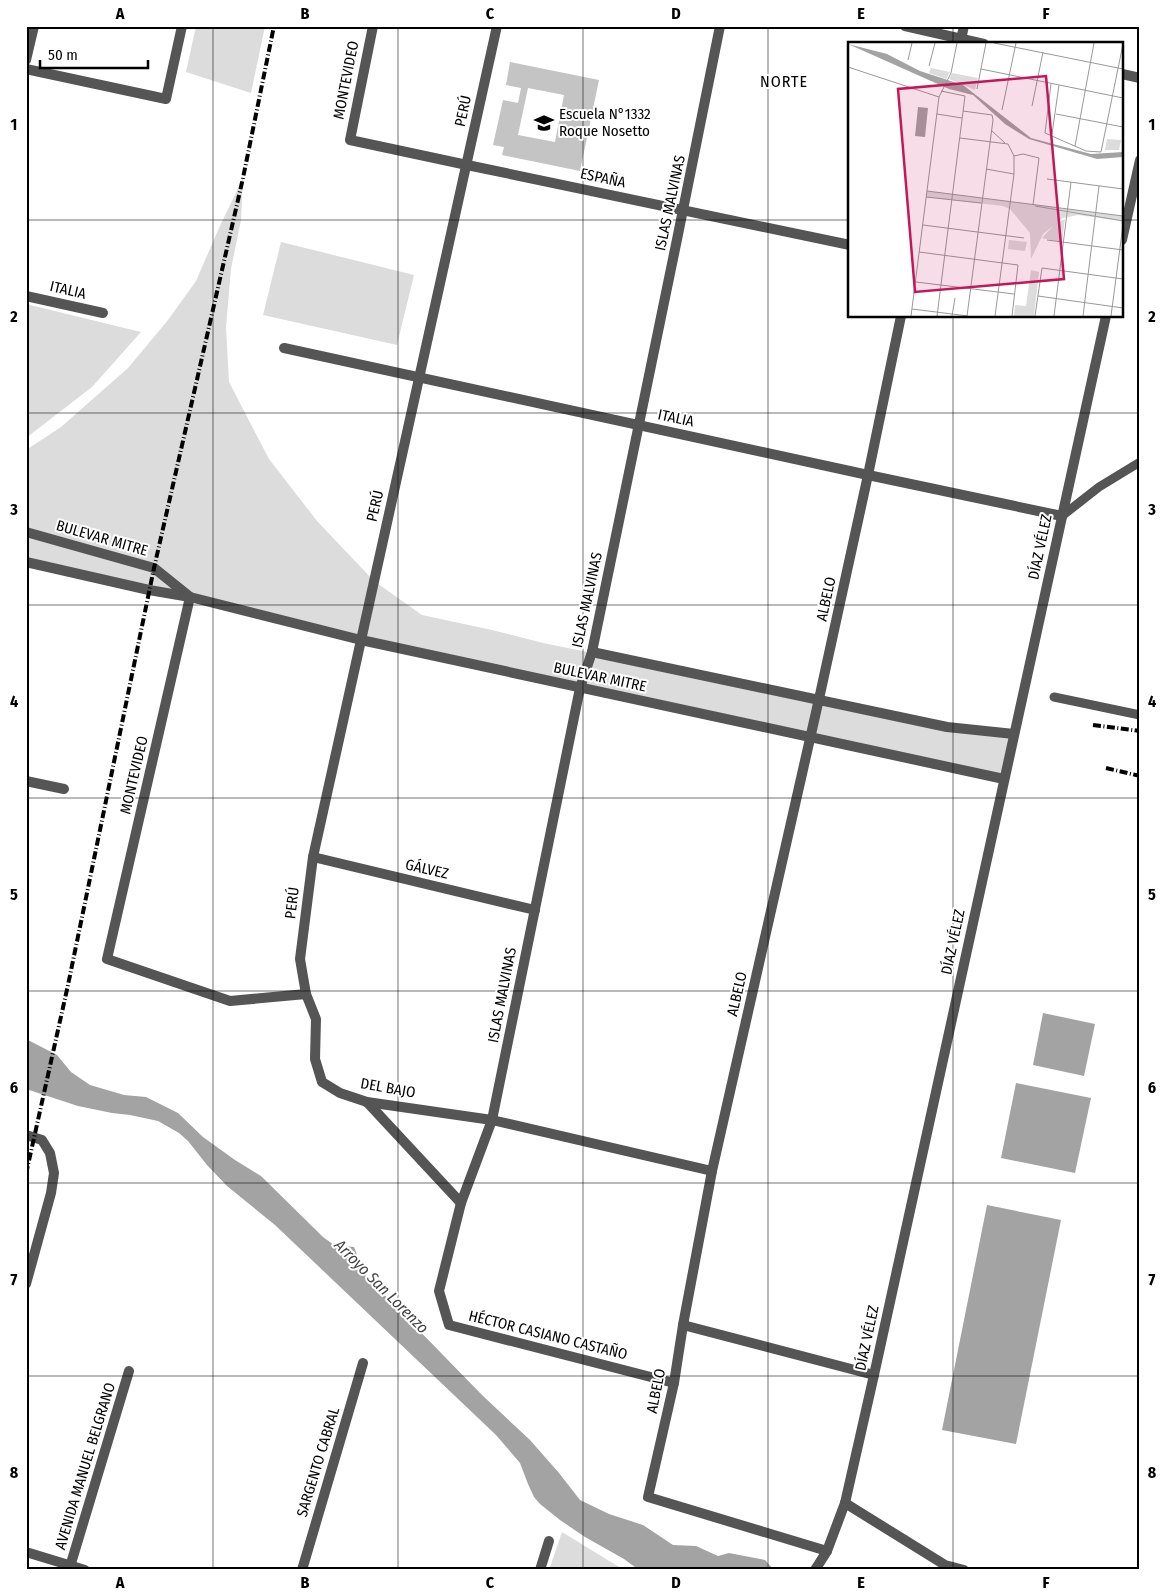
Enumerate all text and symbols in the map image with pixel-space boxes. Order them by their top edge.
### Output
text: A [115,4,125,23]
text: B [301,4,310,23]
text: C [486,4,495,23]
text: D [671,4,681,23]
text: E [857,4,865,23]
text: F [1042,4,1050,23]
scale bar [40,38,148,70]
street label: MONTEVIDEO [330,39,362,121]
inset map [848,42,1124,318]
text: 50 m [48,46,78,64]
district label: NORTE [760,72,808,91]
street label: PERÚ [451,94,475,128]
place label: Escuela N°1332 Roque Nosetto [559,105,651,140]
school or university icon: Escuela N°1332 Roque Nosetto [533,112,555,134]
text: 1 [11,115,17,134]
text: 1 [1149,115,1155,134]
street label: ISLAS MALVINAS [651,154,689,252]
street label: ESPAÑA [579,164,628,192]
street label: ITALIA [48,277,88,303]
text: 2 [9,307,18,326]
text: 2 [1147,307,1156,326]
street label: ITALIA [656,405,696,431]
street label: PERÚ [363,488,387,524]
text: 3 [9,500,18,519]
text: 3 [1147,500,1156,519]
street label: DÍAZ VÉLEZ [1024,513,1056,581]
street label: BULEVAR MITRE [54,516,150,560]
street label: ISLAS MALVINAS [568,551,606,649]
street label: ALBELO [813,575,839,623]
street label: BULEVAR MITRE [552,658,648,696]
text: 4 [10,692,18,711]
text: 4 [1148,692,1156,711]
street label: MONTEVIDEO [116,734,152,816]
street label: GÁLVEZ [404,855,450,883]
text: 5 [10,885,18,904]
text: 5 [1148,885,1156,904]
street label: PERÚ [281,886,303,920]
street label: DÍAZ VÉLEZ [937,908,969,976]
street label: ISLAS MALVINAS [484,946,520,1044]
street label: ALBELO [723,970,751,1018]
street label: DEL BAJO [359,1074,417,1102]
text: 6 [10,1078,18,1097]
text: 6 [1148,1078,1156,1097]
water label: Arroyo San Lorenzo [330,1235,433,1337]
text: 7 [11,1270,18,1289]
text: 7 [1149,1270,1156,1289]
street label: DÍAZ VÉLEZ [851,1304,883,1372]
street label: HÉCTOR CASIANO CASTAÑO [467,1307,629,1363]
street label: ALBELO [643,1367,669,1415]
street label: AVENIDA MANUEL BELGRANO [51,1380,119,1552]
street label: SARGENTO CABRAL [293,1405,343,1519]
text: 8 [10,1463,19,1482]
text: 8 [1148,1463,1157,1482]
text: A [115,1573,125,1592]
text: B [301,1573,310,1592]
text: C [486,1573,495,1592]
text: D [671,1573,681,1592]
text: E [857,1573,865,1592]
text: F [1042,1573,1050,1592]

